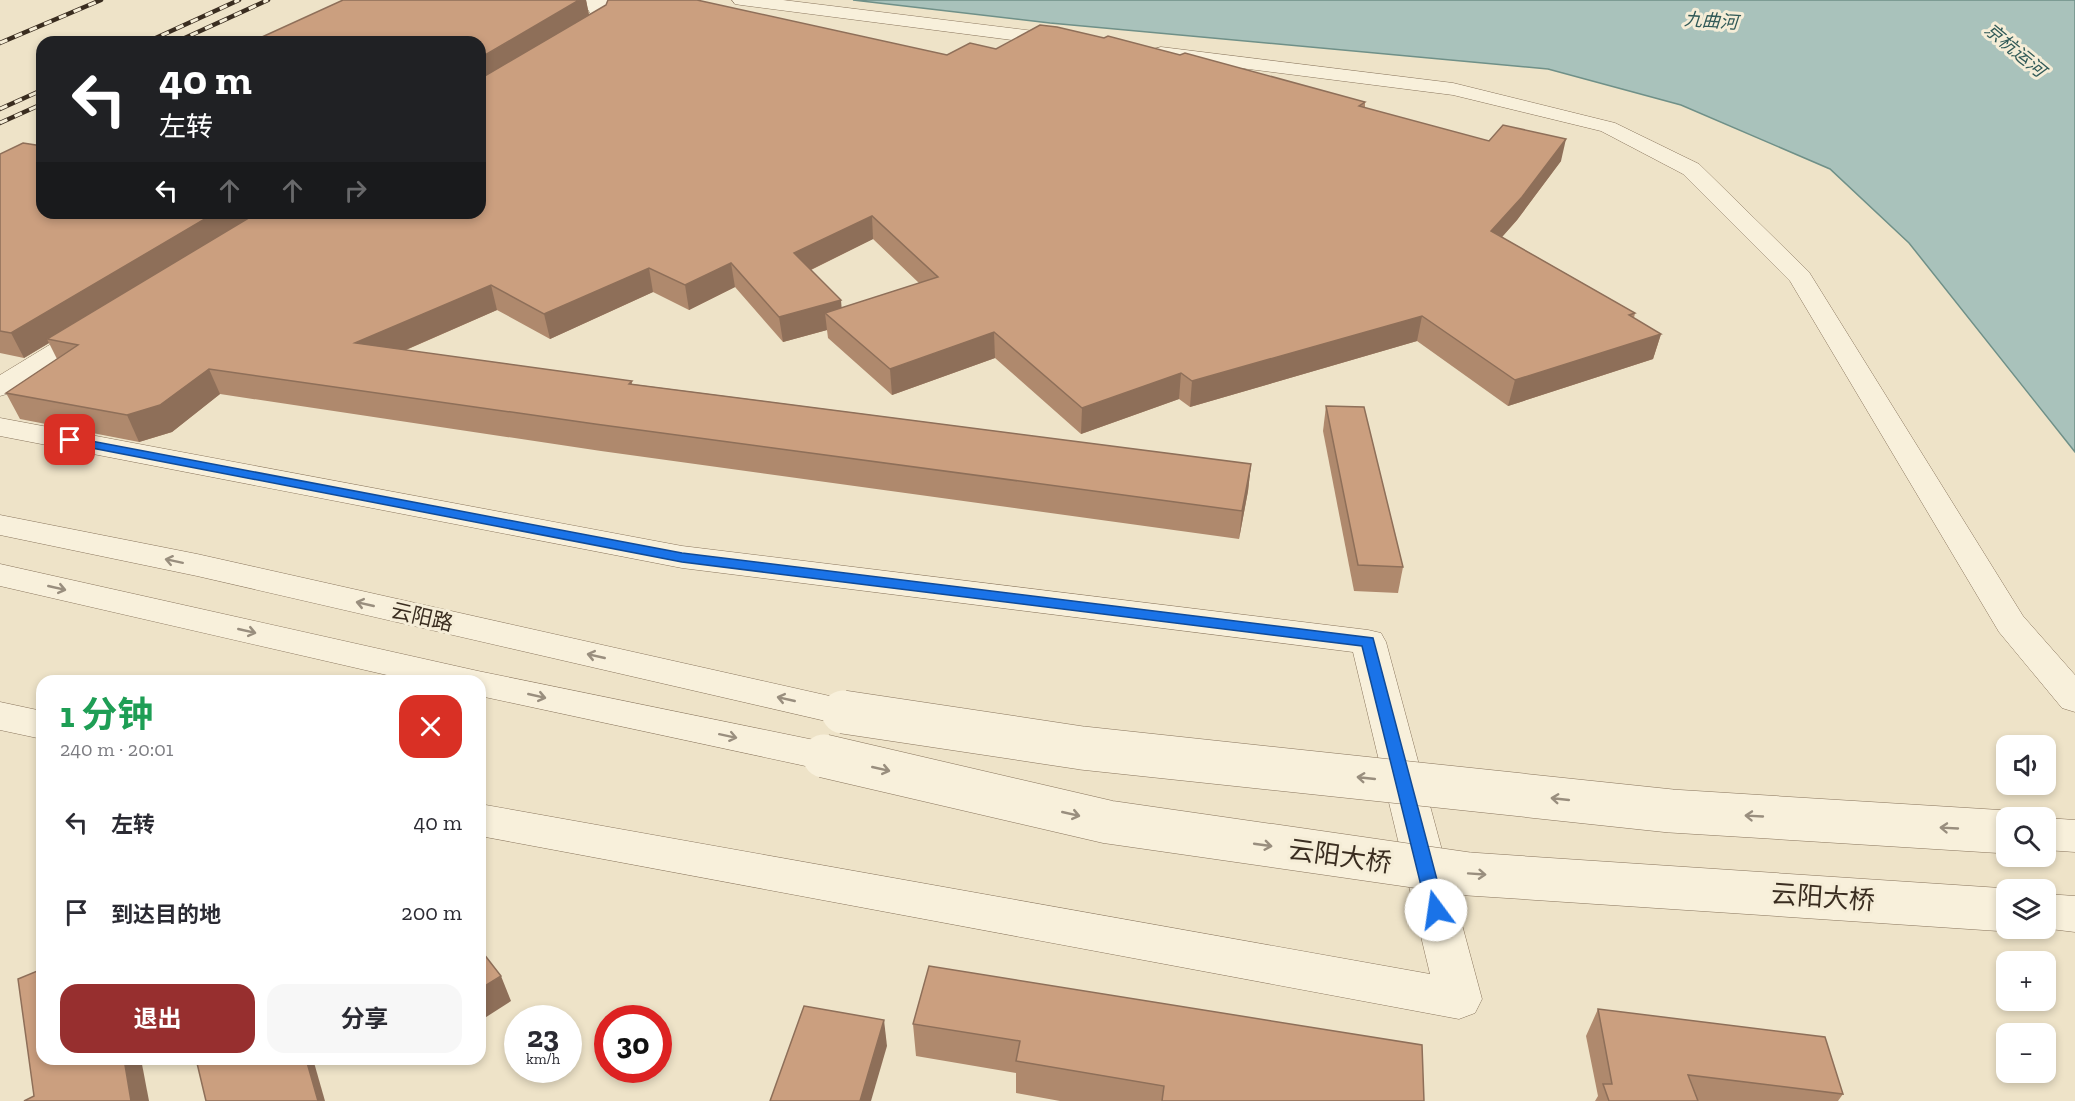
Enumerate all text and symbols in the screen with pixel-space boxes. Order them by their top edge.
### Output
water label: 九曲河 [1683,8,1742,34]
water label: 京杭运河 [1980,18,2052,83]
text: 40 m [159,54,252,105]
icon: left [60,60,138,138]
text: 左转 [159,111,213,143]
icon: left [150,174,183,207]
icon: ahead [213,174,246,207]
icon: ahead [276,174,309,207]
icon: right [339,174,372,207]
pin [44,414,95,465]
icon: arrive [53,423,86,456]
one-way arrow [165,555,185,566]
one-way arrow [47,583,66,594]
one-way arrow [356,597,375,609]
street label: 云阳路 [389,597,456,636]
one-way arrow [237,626,257,637]
one-way arrow [587,650,606,661]
one-way arrow [527,691,546,703]
text: 1 分钟 [60,693,153,736]
one-way arrow [777,693,796,705]
button: close [399,695,462,758]
one-way arrow [718,731,737,743]
map controls [1996,735,2056,1083]
button: sound [1996,735,2056,795]
text: 240 m · 20:01 [60,737,173,761]
one-way arrow [871,764,890,776]
one-way arrow [1356,773,1376,784]
one-way arrow [1550,794,1570,805]
icon: left [60,806,93,839]
button: search [1996,807,2056,867]
one-way arrow [1061,808,1080,820]
text: 40 m [413,809,462,836]
text: 左转 [111,811,155,838]
one-way arrow [1744,811,1764,822]
one-way arrow [1939,822,1959,833]
street label: 云阳大桥 [1286,833,1394,879]
one-way arrow [1253,839,1272,850]
one-way arrow [1466,869,1486,880]
street label: 云阳大桥 [1770,877,1876,917]
position arrow [1404,878,1468,942]
button: layers [1996,879,2056,939]
icon: arrive [60,896,93,929]
text: 200 m [401,899,462,926]
text: 到达目的地 [111,901,221,928]
button: + [1996,951,2056,1011]
button: 退出 [60,984,255,1053]
button: 分享 [267,984,462,1053]
speed limit sign: 30 [594,1005,672,1083]
text: 23 [527,1019,559,1055]
button: − [1996,1023,2056,1083]
text: km/h [526,1050,560,1068]

